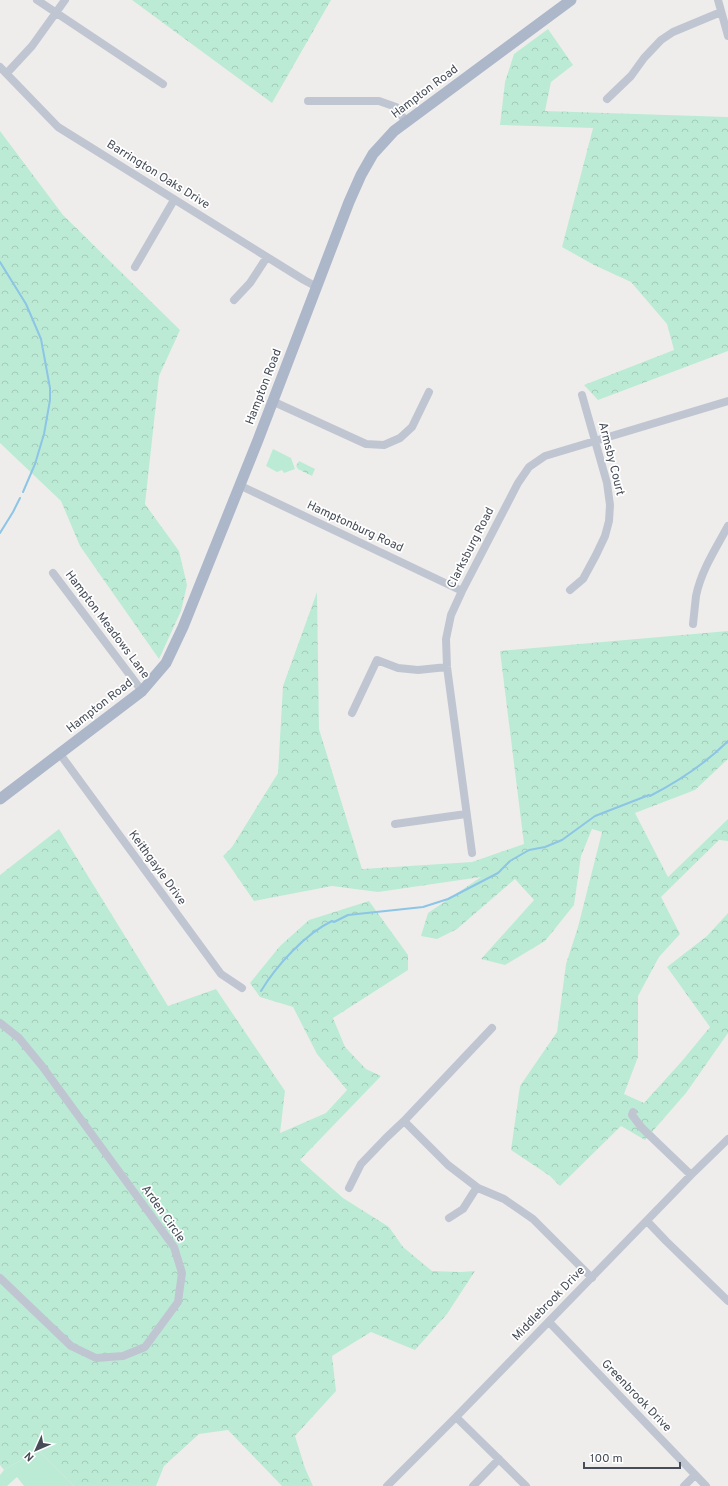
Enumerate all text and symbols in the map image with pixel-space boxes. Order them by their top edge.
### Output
street label: Hampton Road [388,62,462,122]
street label: Barrington Oaks Drive [103,137,213,213]
street label: Hampton Road [242,347,286,427]
street label: Armsby Court [594,421,628,497]
street label: Hamptonburg Road [304,498,406,556]
street label: Clarksburg Road [444,505,498,591]
street label: Hampton Meadows Lane [61,568,153,682]
street label: Hampton Road [64,675,136,737]
street label: Keithgayle Drive [124,827,190,909]
street label: Arden Circle [137,1182,189,1246]
street label: Middlebrook Drive [509,1263,589,1345]
street label: Greenbrook Drive [597,1356,675,1436]
north arrow [16,1430,56,1470]
scale bar [584,1444,680,1470]
text: N [22,1449,37,1464]
text: 100 m [590,1451,623,1467]

